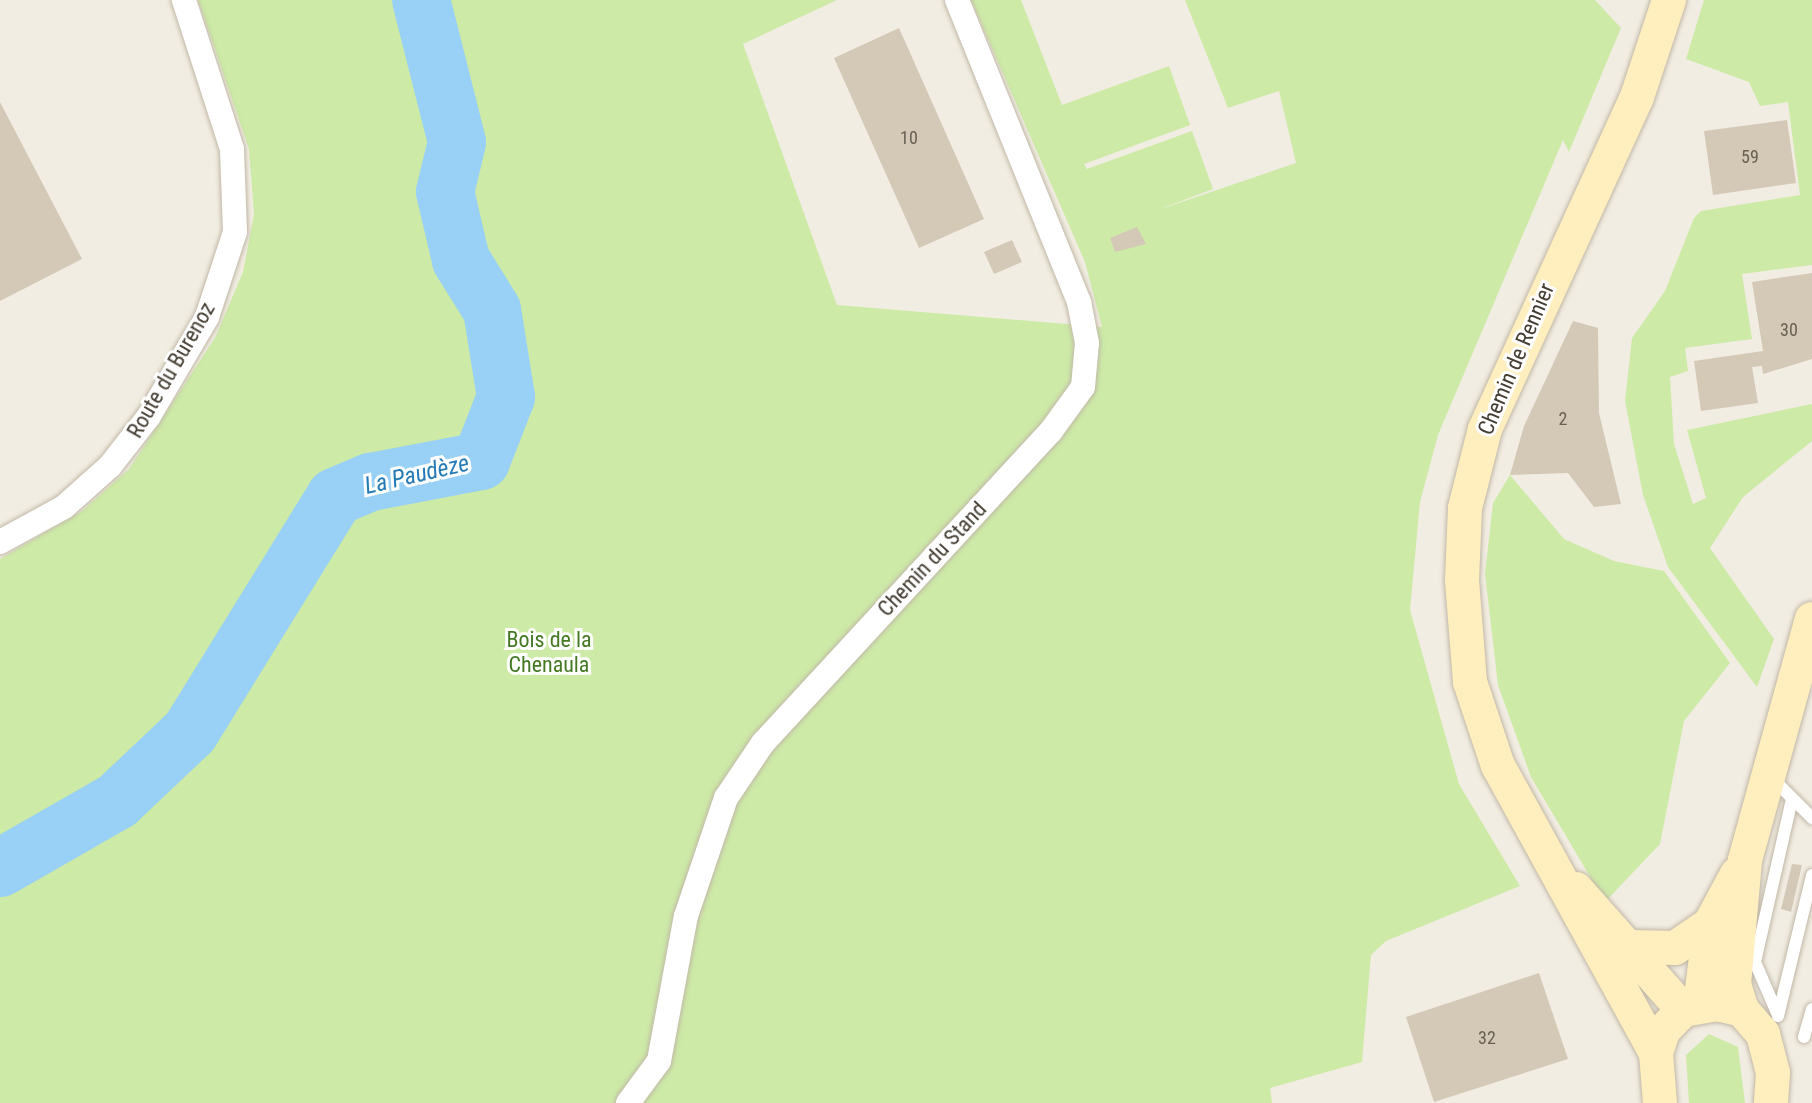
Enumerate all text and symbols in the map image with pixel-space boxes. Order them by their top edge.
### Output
house number: 10 [900,127,918,149]
house number: 59 [1741,146,1759,168]
street label: Chemin de Rennier [1472,279,1560,439]
street label: Route du Burenoz [121,297,221,443]
house number: 30 [1780,319,1798,341]
house number: 2 [1559,408,1567,430]
water label: La Paudèze [362,449,472,501]
street label: Chemin du Stand [872,496,992,622]
park label: Bois de la Chenaula [506,626,592,678]
house number: 32 [1478,1027,1496,1049]

